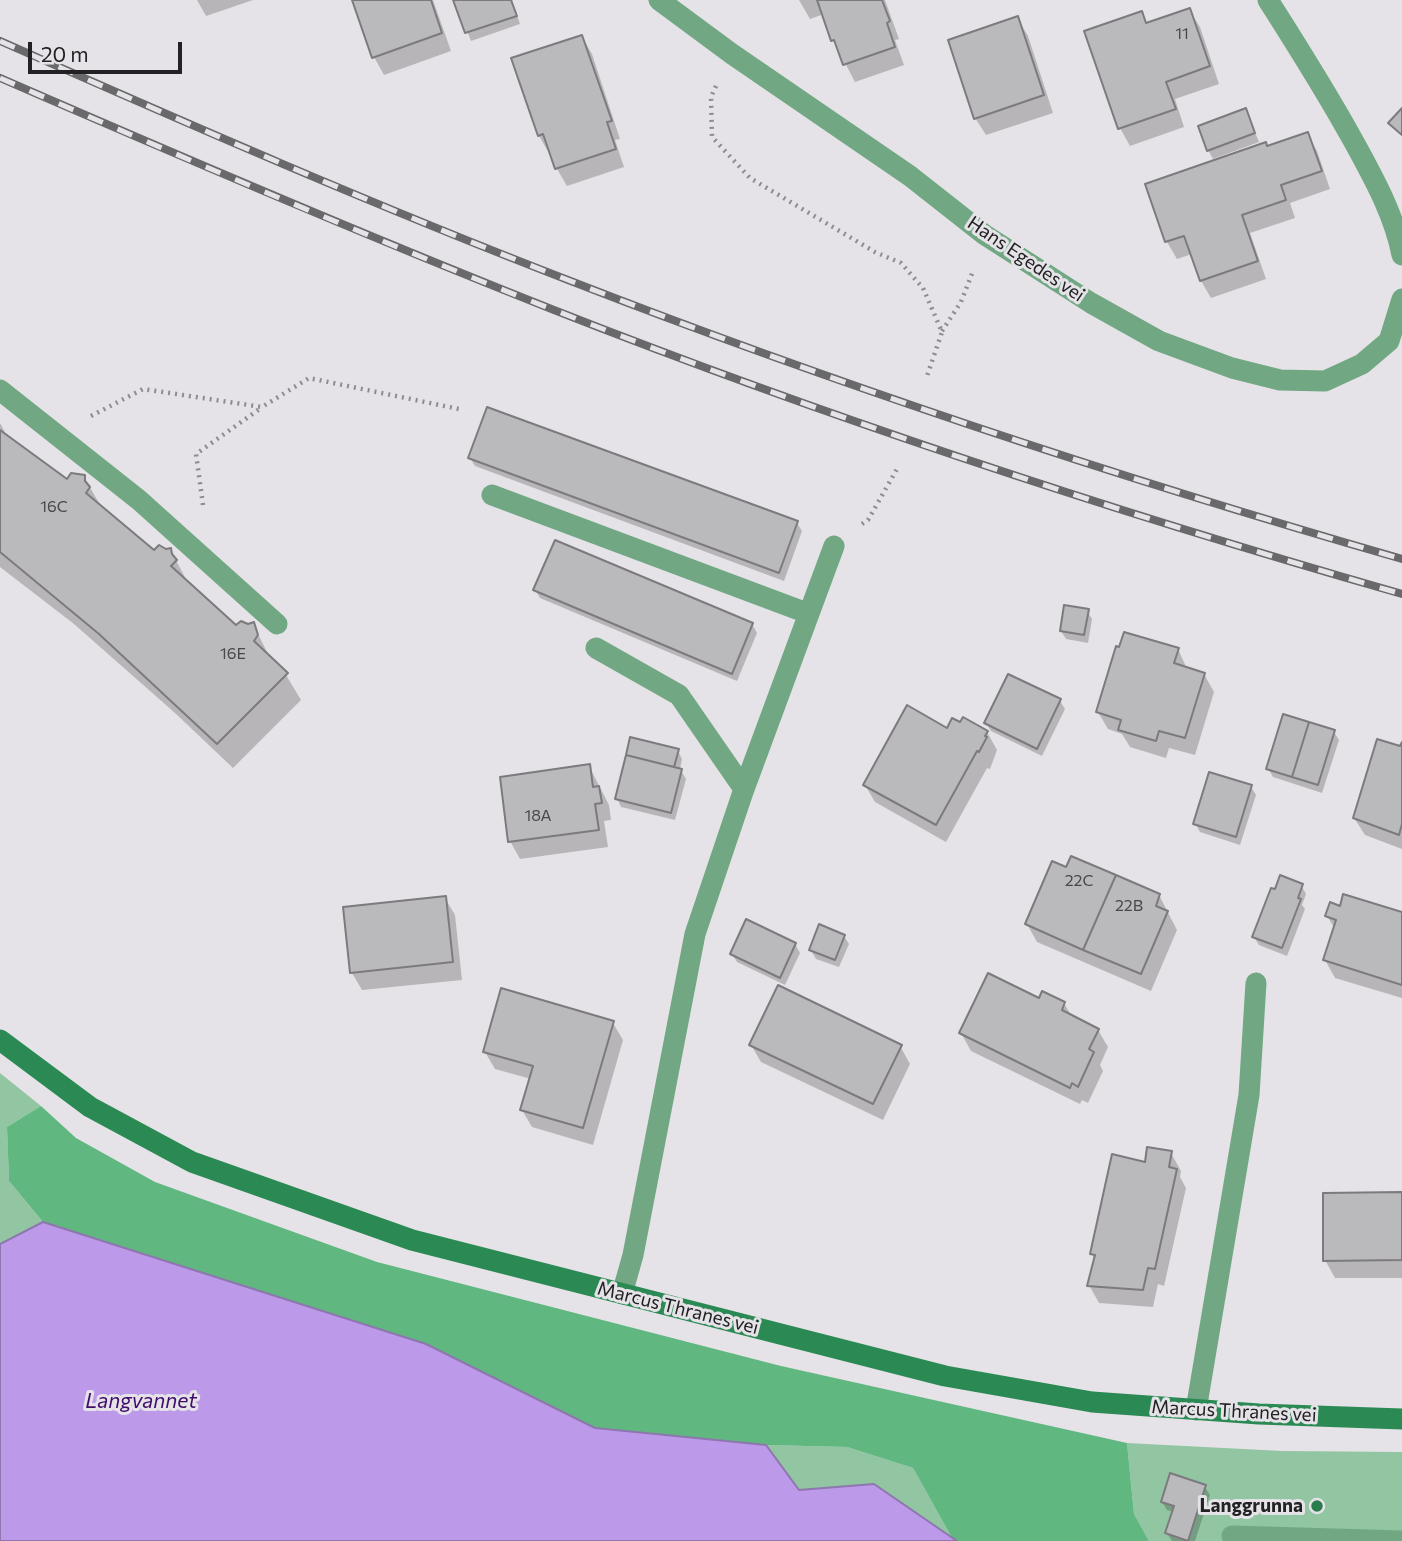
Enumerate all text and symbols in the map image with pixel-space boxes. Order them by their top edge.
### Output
house number: 11 [1175,24,1189,44]
scale bar [32,28,186,72]
text: 20 m [41,41,89,66]
street label: Hans Egedes vei [963,211,1089,307]
house number: 16C [40,497,68,517]
house number: 16E [220,644,246,664]
house number: 18A [524,806,552,826]
house number: 22C [1065,871,1093,891]
house number: 22B [1115,896,1143,916]
street label: Marcus Thranes vei [595,1277,761,1339]
water label: Langvannet [85,1388,197,1414]
street label: Marcus Thranes vei [1151,1395,1317,1427]
place label: Langgrunna [1199,1495,1303,1517]
marker: Langgrunna [1309,1498,1325,1514]

